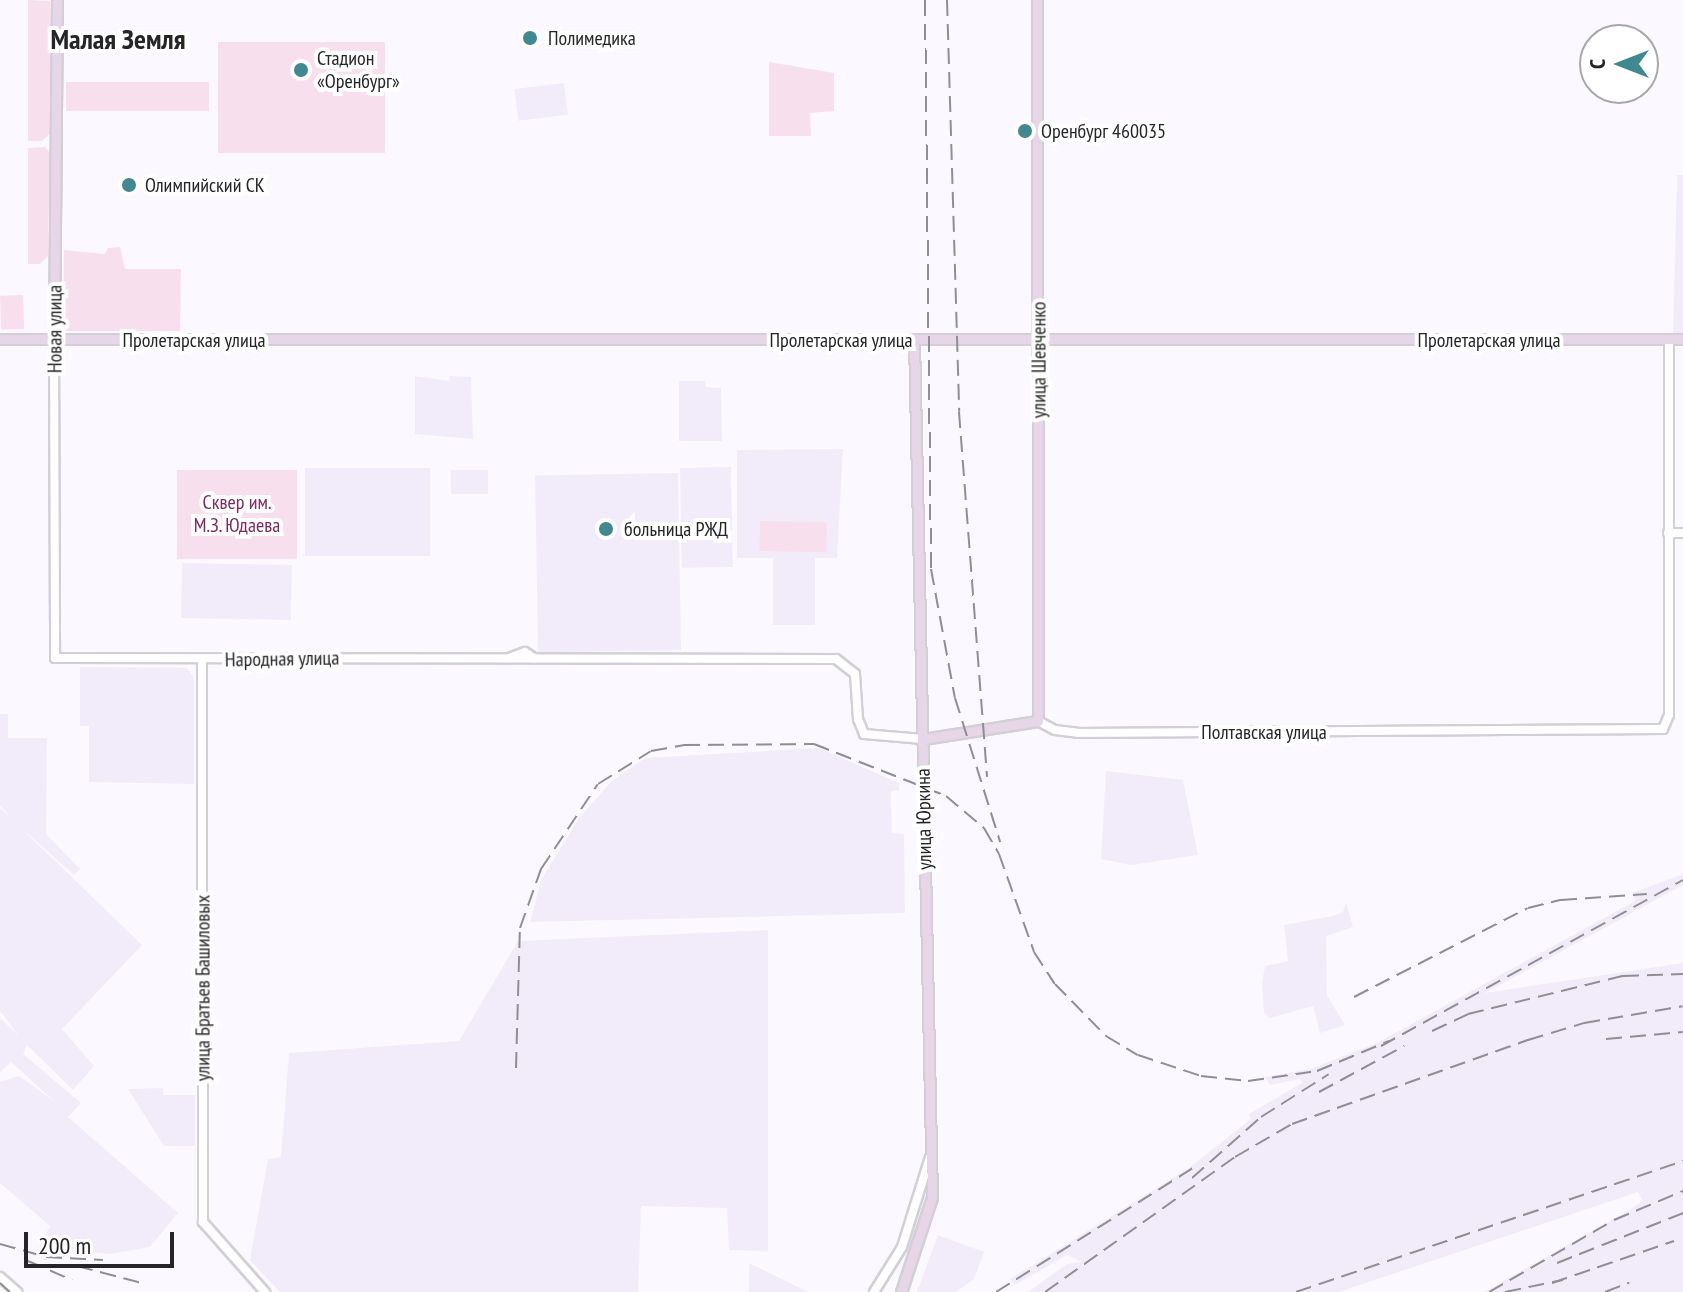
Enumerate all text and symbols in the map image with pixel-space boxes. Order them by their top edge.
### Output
district label: Малая Земля [51,22,185,56]
north arrow [1579,24,1659,104]
place label: Полимедика [548,26,636,50]
marker: Полимедика [519,27,541,49]
place label: Стадион «Оренбург» [317,46,400,93]
text: С [1583,59,1611,69]
marker: Стадион «Оренбург» [292,61,310,79]
place label: Оренбург 460035 [1041,119,1166,143]
marker: Оренбург 460035 [1016,122,1034,140]
place label: Олимпийский СК [145,173,265,197]
marker: Олимпийский СК [120,176,138,194]
street label: Новая улица [43,285,67,373]
street label: улица Шевченко [1027,302,1051,418]
street label: Пролетарская улица [122,328,266,352]
street label: Пролетарская улица [769,328,913,352]
street label: Пролетарская улица [1417,328,1561,352]
park label: Сквер им. М.З. Юдаева [193,491,281,538]
place label: больница РЖД [624,517,728,541]
marker: больница РЖД [595,518,617,540]
street label: Народная улица [225,646,339,672]
street label: Полтавская улица [1201,720,1327,744]
street label: улица Юркина [911,768,937,870]
street label: улица Братьев Башиловых [191,895,215,1081]
scale bar [28,1216,178,1266]
text: 200 m [38,1230,91,1261]

